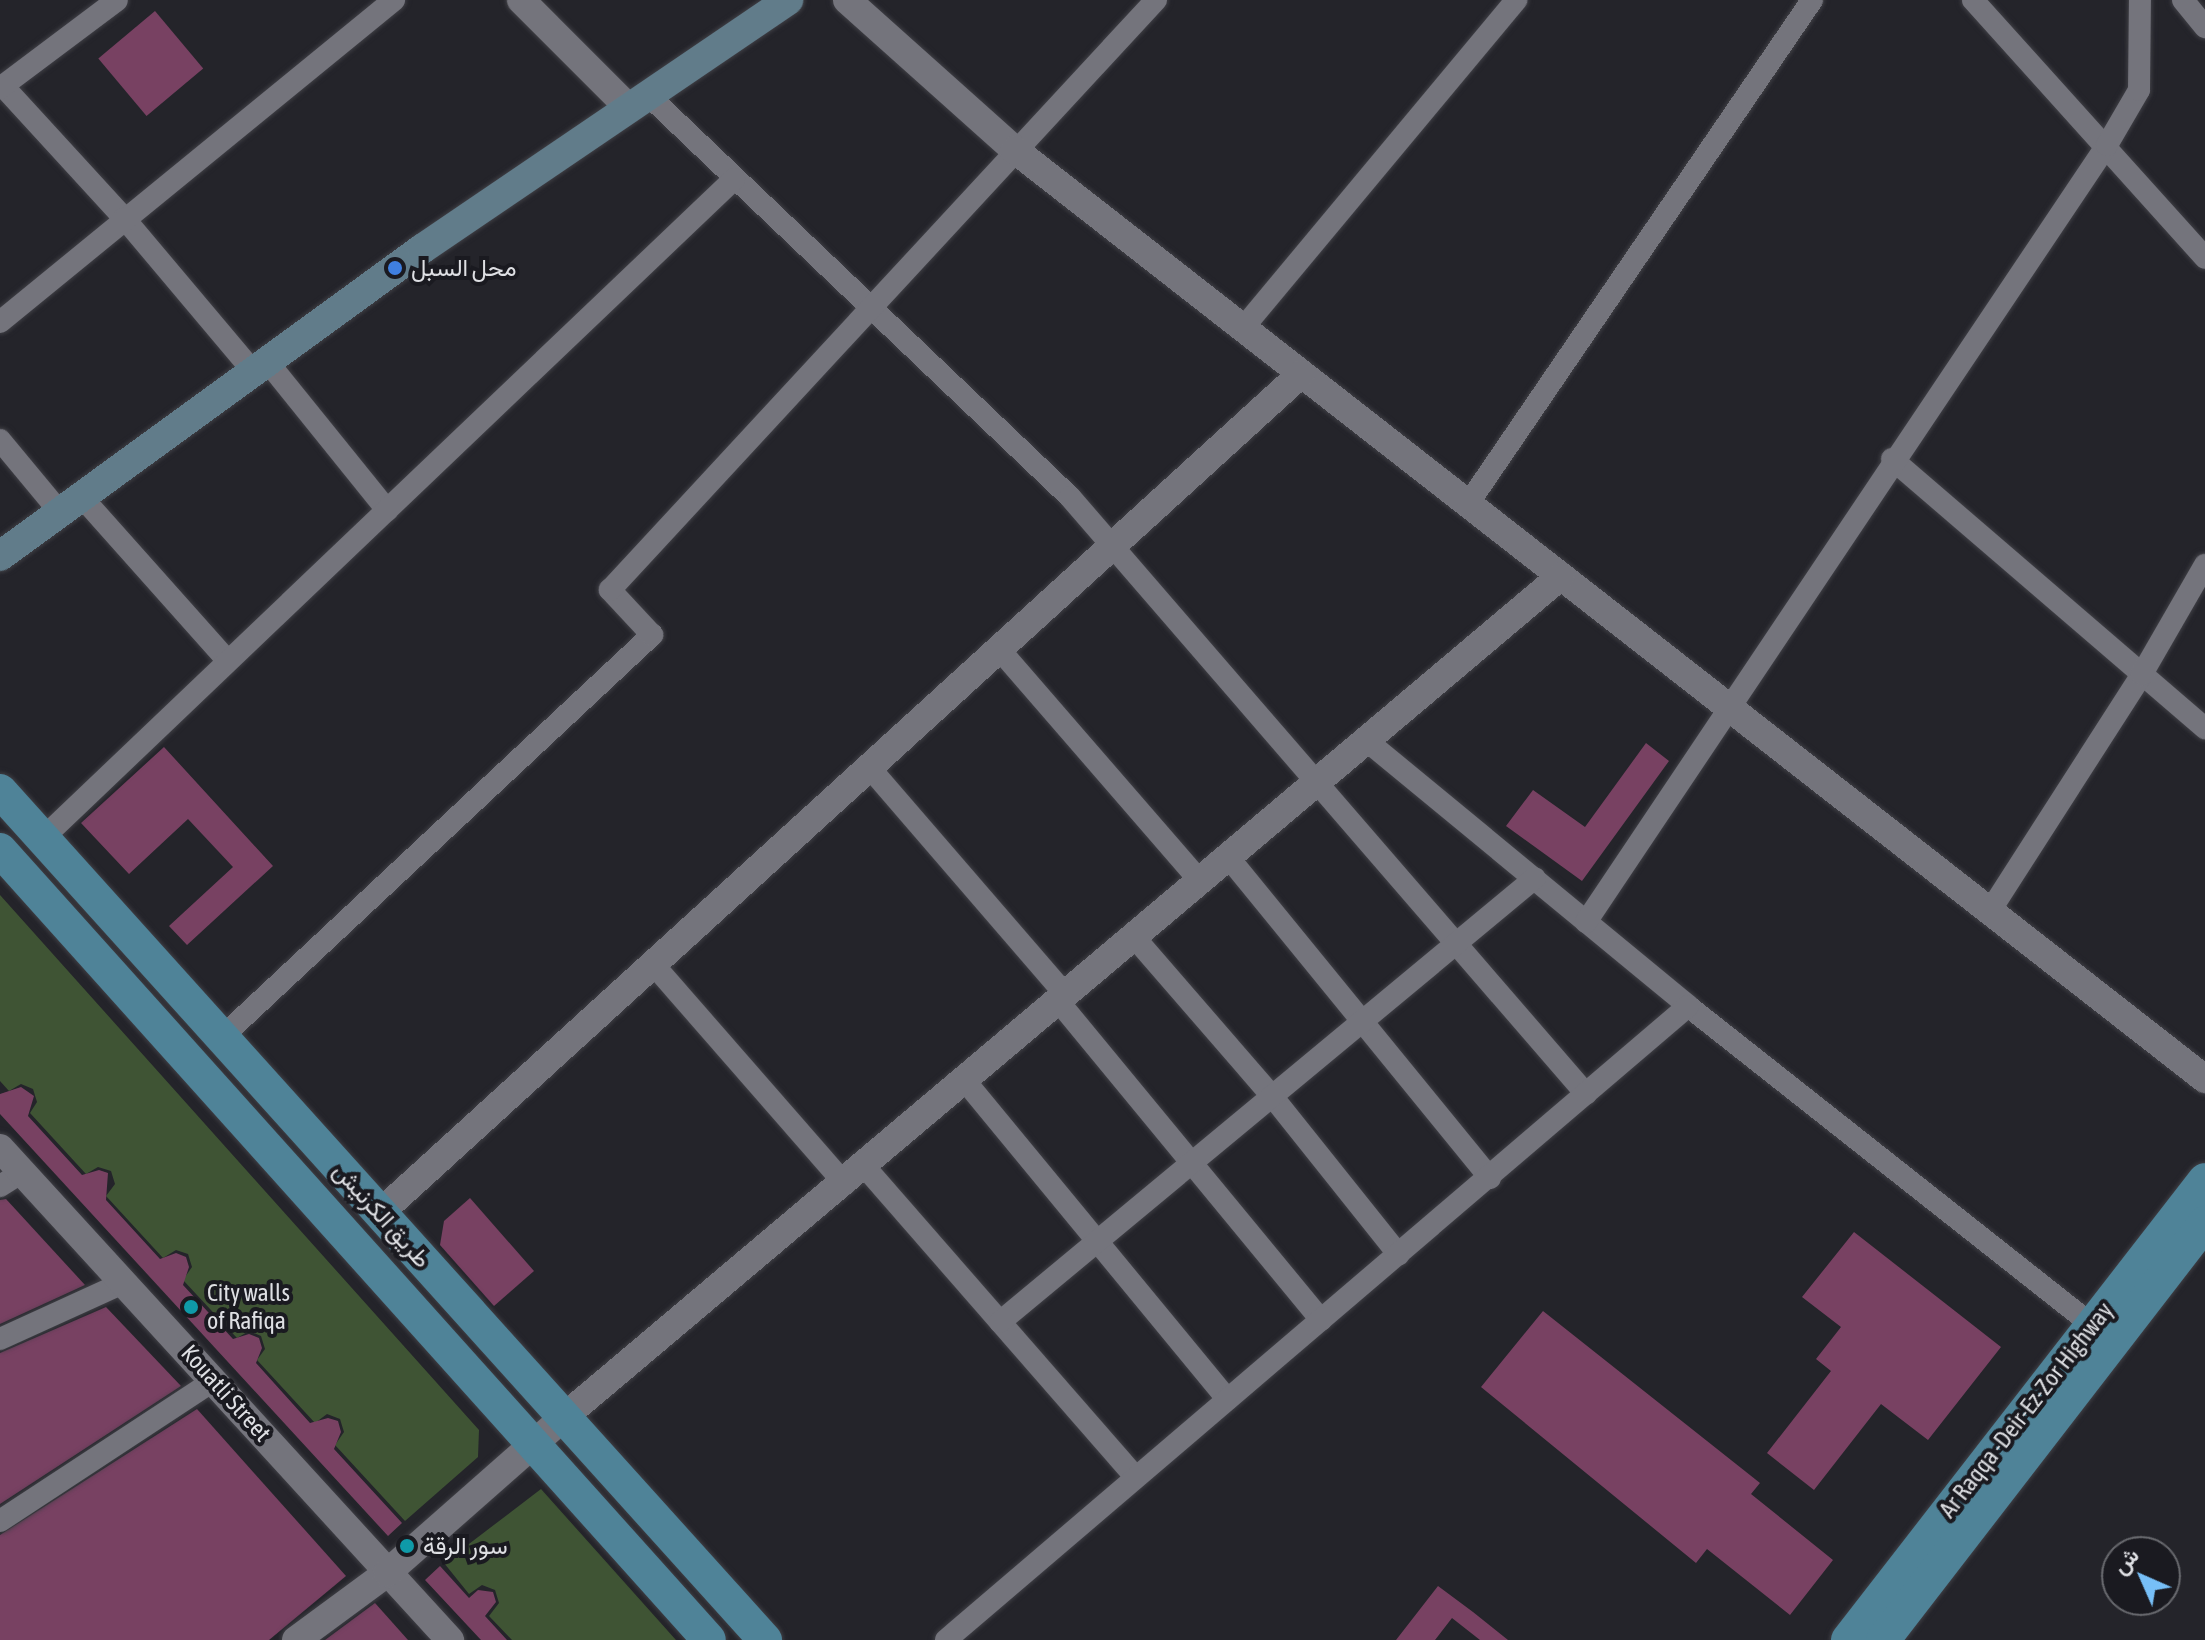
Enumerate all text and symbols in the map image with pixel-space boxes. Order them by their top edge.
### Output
place label: محل السبل [411,254,517,282]
marker: محل السبل [386,259,404,277]
street label: طريق الكرنيش [327,1156,437,1274]
place label: City walls of Rafiqa [207,1279,290,1335]
street label: Ar Raqqa -Deir-Ez-Zor Highway [1933,1297,2119,1523]
marker: City walls of Rafiqa [182,1298,200,1316]
street label: Kouatli Street [175,1339,277,1447]
place label: سور الرقة [423,1532,508,1560]
north arrow [2101,1536,2181,1616]
marker: سور الرقة [398,1537,416,1555]
text: ش [2107,1542,2144,1579]

